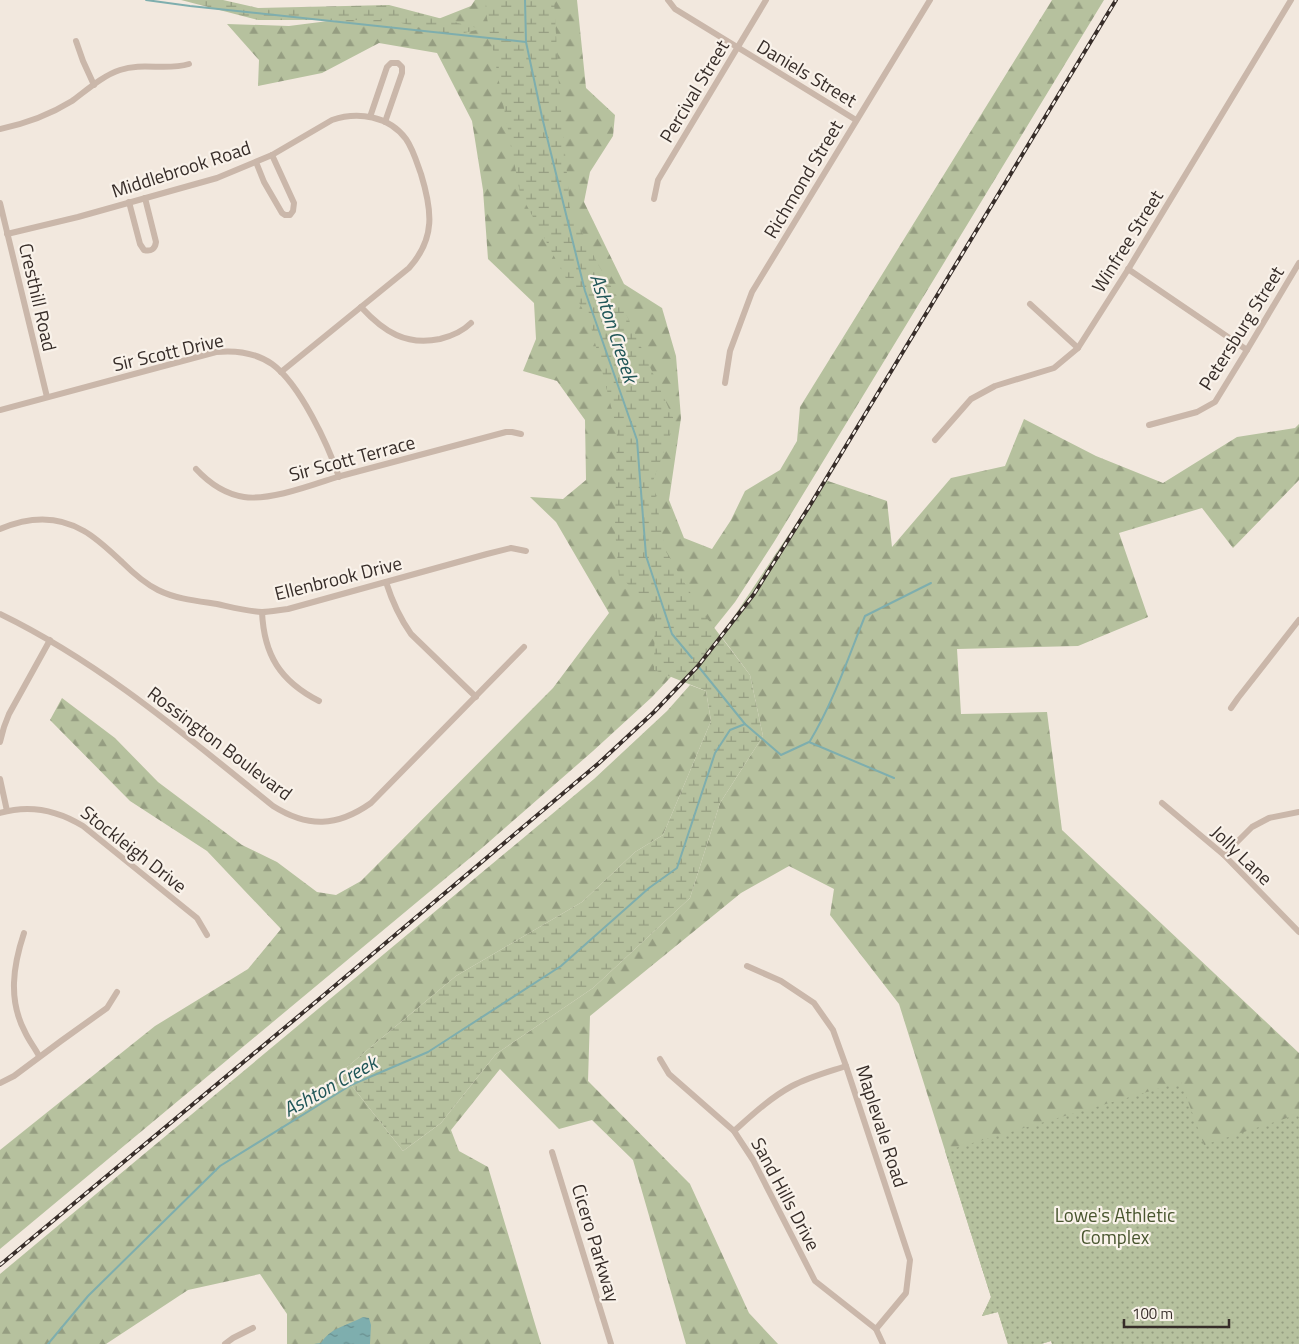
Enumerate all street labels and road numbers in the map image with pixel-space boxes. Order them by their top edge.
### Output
street label: Daniels Street [752,31,863,114]
street label: Percival Street [651,33,736,148]
street label: Richmond Street [756,114,850,244]
street label: Middlebrook Road [107,132,254,205]
street label: Winfree Street [1083,183,1170,298]
street label: Cresthill Road [12,240,65,354]
street label: Petersburg Street [1191,260,1291,396]
street label: Sir Scott Drive [110,325,226,378]
street label: Sir Scott Terrace [286,427,418,488]
street label: Ellenbrook Drive [271,548,405,607]
street label: Rossington Boulevard [142,678,299,807]
street label: Stockleigh Drive [75,798,194,899]
street label: Jolly Lane [1205,818,1280,891]
street label: Maplevale Road [849,1061,916,1191]
street label: Sand Hills Drive [744,1132,828,1256]
street label: Cicero Parkway [565,1180,628,1306]

